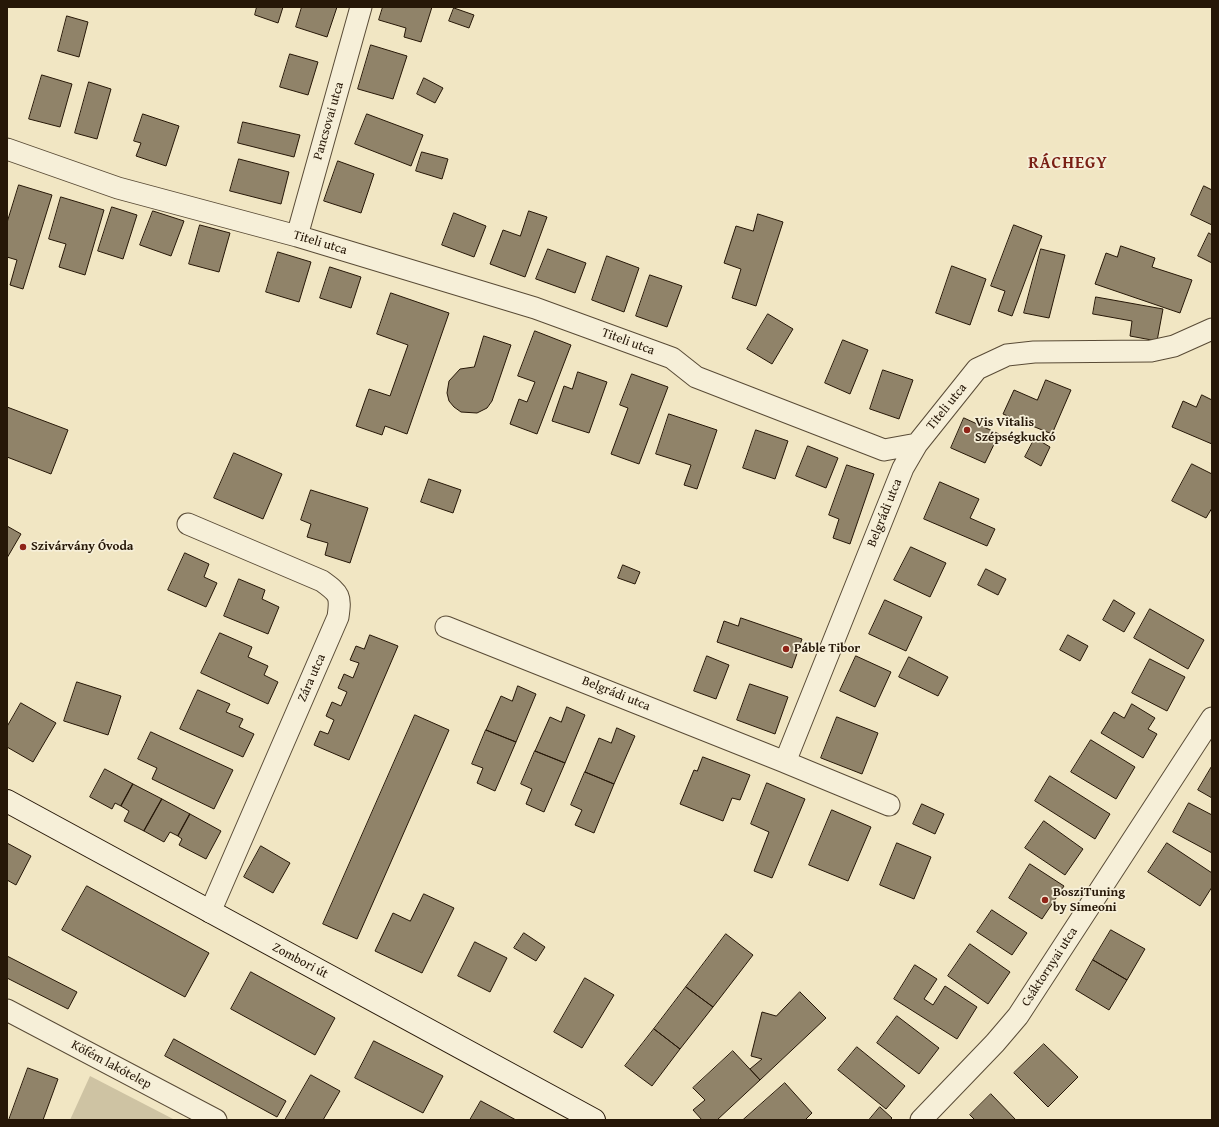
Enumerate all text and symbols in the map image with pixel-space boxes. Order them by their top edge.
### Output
street label: Pancsovai utca [310,80,348,162]
district label: RÁCHEGY [1028,154,1108,174]
street label: Titeli utca [291,227,349,259]
street label: Titeli utca [599,325,657,359]
street label: Titeli utca [924,381,970,433]
place label: Vis Vitalis Szépségkuckó [975,415,1056,446]
marker: Vis Vitalis Szépségkuckó [962,425,972,435]
street label: Belgrádi utca [864,477,906,549]
place label: Szivárvány Óvoda [31,539,134,555]
marker: Szivárvány Óvoda [18,542,28,552]
place label: Páble Tibor [794,641,860,657]
marker: Páble Tibor [781,644,791,654]
street label: Zára utca [295,652,329,704]
street label: Belgrádi utca [580,673,652,715]
place label: BosziTuning by Simeoni [1053,885,1125,916]
marker: BosziTuning by Simeoni [1040,895,1050,905]
street label: Csáktornyai utca [1019,924,1081,1010]
street label: Zombori út [269,940,331,982]
street label: Köfém lakótelep [68,1037,154,1093]

